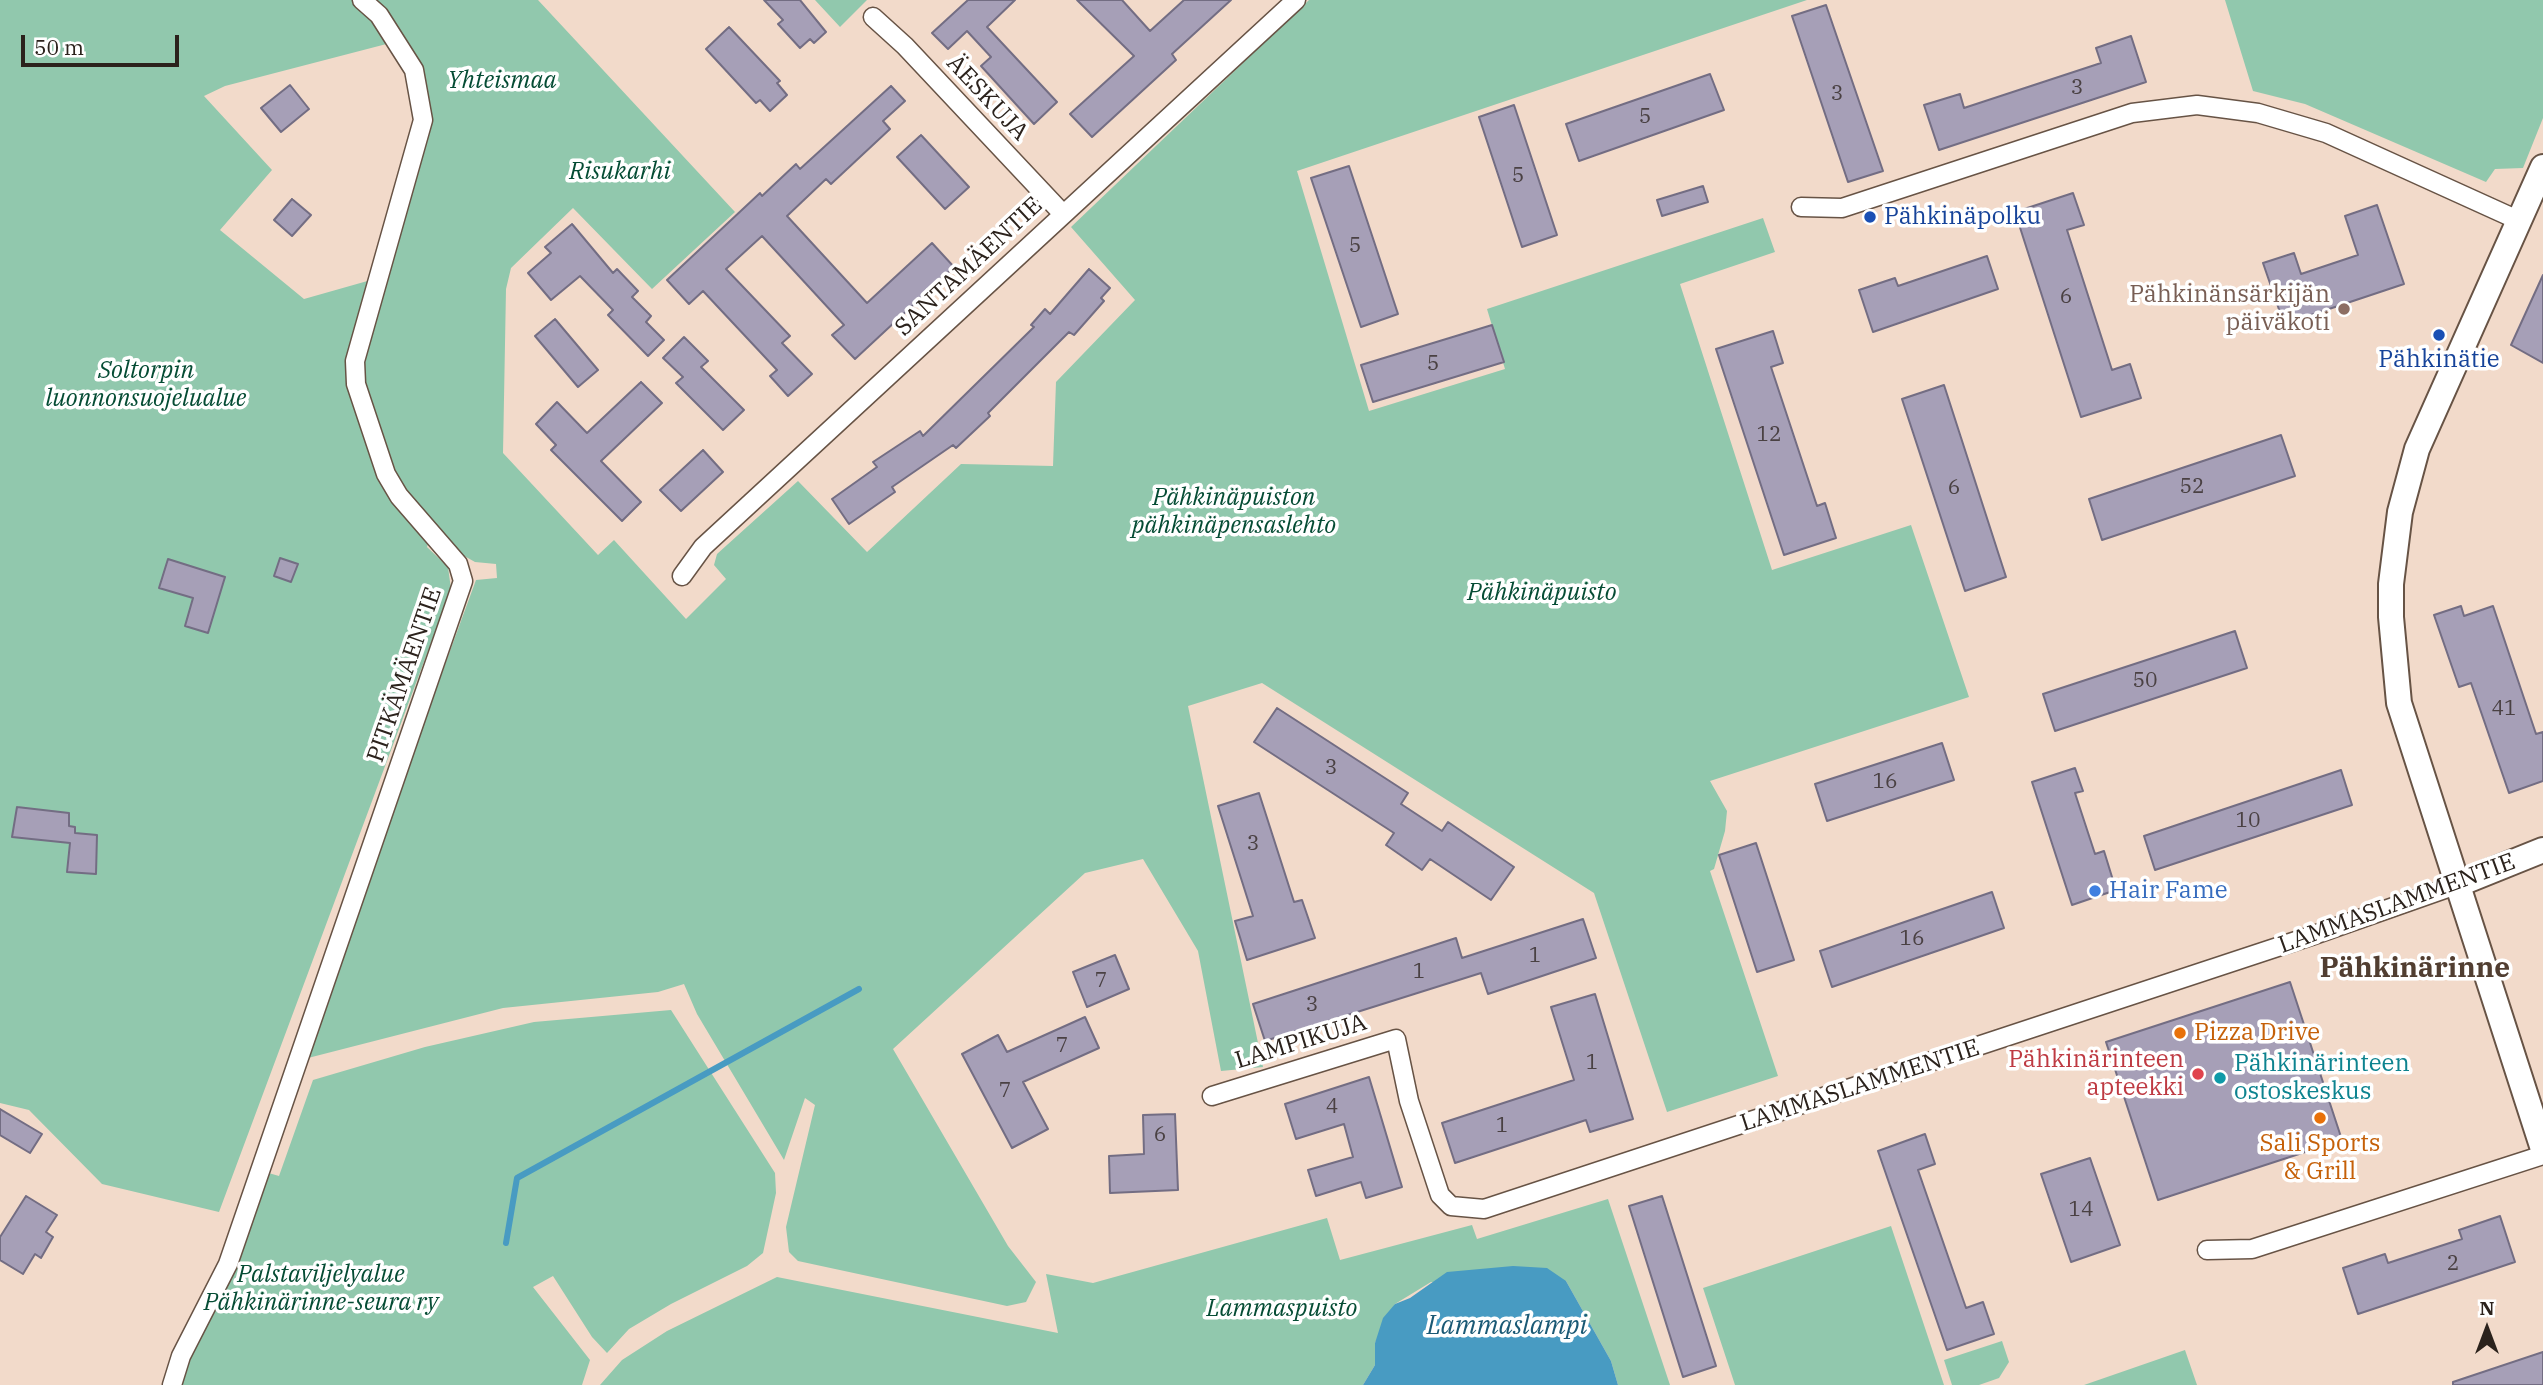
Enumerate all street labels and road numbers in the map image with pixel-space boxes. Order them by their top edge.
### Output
street label: ÄESKUJA [940,49,1034,147]
street label: SANTAMÄENTIE [889,191,1049,343]
street label: PITKÄMÄENTIE [362,584,448,766]
street label: LAMMASLAMMENTIE [2275,848,2519,960]
street label: LAMPIKUJA [1232,1008,1370,1076]
street label: LAMMASLAMMENTIE [1737,1034,1983,1138]

